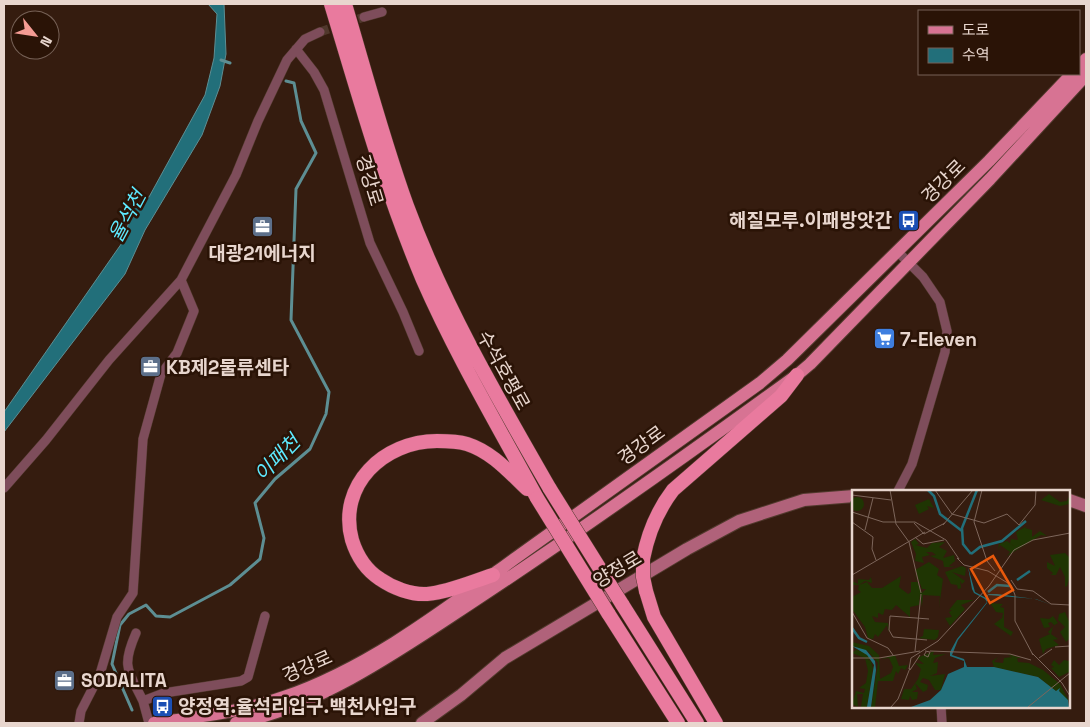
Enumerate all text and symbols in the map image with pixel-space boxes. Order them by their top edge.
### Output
north arrow [10,10,60,60]
legend [918,10,1080,75]
text: 도로 [962,20,990,39]
text: N [36,33,56,50]
text: 수역 [962,45,990,64]
street label: 경강로 [350,151,389,209]
street label: 경강로 [916,154,971,209]
water label: 율석천 [103,183,153,246]
place label: 해질모루.이패방앗간 [729,208,893,233]
bus stop icon: 해질모루.이패방앗간 [896,208,920,232]
office icon: 대광21에너지 [250,215,274,239]
place label: 대광21에너지 [208,241,316,266]
street label: 수석호평로 [471,326,536,415]
supermarket icon: 7-Eleven [872,327,896,351]
place label: 7-Eleven [900,327,977,352]
office icon: KB제2물류센타 [138,355,162,379]
place label: KB제2물류센타 [166,355,290,380]
street label: 경강로 [613,420,670,471]
water label: 이패천 [248,427,307,487]
inset map [852,490,1070,707]
street label: 양정로 [588,545,646,594]
street label: 경강로 [278,644,336,689]
office icon: SODALITA [53,668,77,692]
place label: SODALITA [81,668,167,693]
bus stop icon: 양정역.율석리입구.백천사입구 [150,694,174,718]
place label: 양정역.율석리입구.백천사입구 [178,694,417,719]

